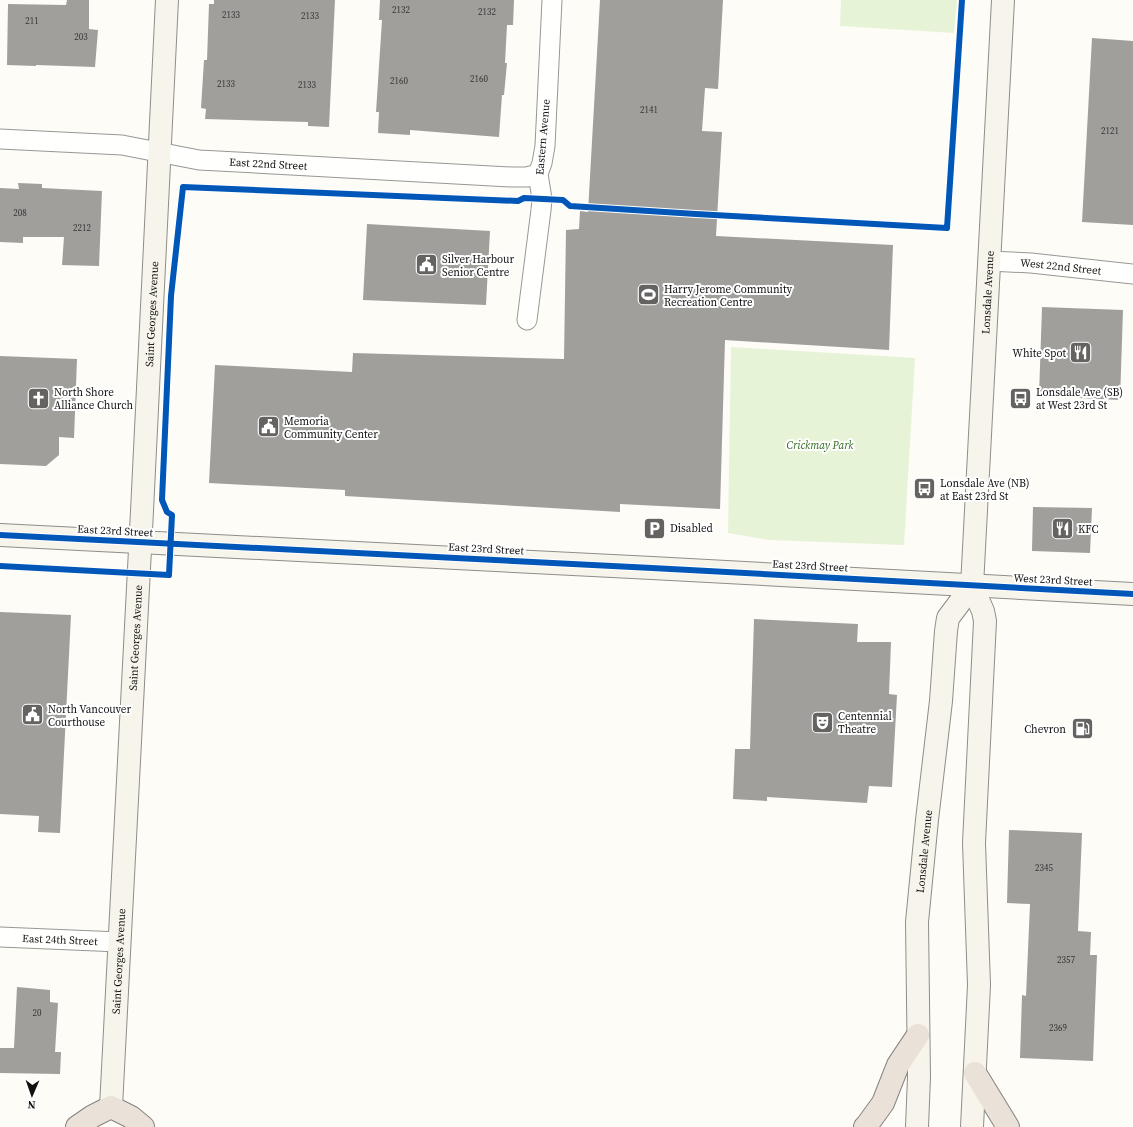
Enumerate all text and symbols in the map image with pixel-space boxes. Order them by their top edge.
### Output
house number: 2132 [392,4,410,16]
house number: 2132 [478,6,496,18]
house number: 2133 [222,9,240,21]
house number: 2133 [301,10,319,22]
house number: 211 [25,15,39,27]
house number: 203 [74,31,88,43]
house number: 2160 [470,73,488,85]
house number: 2160 [390,75,408,87]
house number: 2133 [217,78,235,90]
house number: 2133 [298,79,316,91]
street label: Eastern Avenue [532,98,554,176]
house number: 2141 [640,104,658,116]
house number: 2121 [1101,125,1119,137]
street label: East 22nd Street [229,154,308,173]
house number: 208 [13,207,27,219]
house number: 2212 [73,222,91,234]
street label: Lonsdale Avenue [978,250,997,335]
public building icon: Silver Harbour Senior Centre [414,252,440,278]
place label: Silver Harbour Senior Centre [442,252,514,280]
street label: West 22nd Street [1020,255,1102,278]
street label: Saint Georges Avenue [142,260,162,367]
sports icon: Harry Jerome Community Recreation Centre [635,282,661,308]
place label: Harry Jerome Community Recreation Centre [664,282,792,310]
restaurant icon: White Spot [1068,340,1094,366]
place label: White Spot [1012,346,1066,361]
church icon: North Shore Alliance Church [25,385,51,411]
place label: North Shore Alliance Church [54,385,134,413]
bus stop icon: Lonsdale Ave (SB) at West 23rd St [1007,385,1033,411]
place label: Lonsdale Ave (SB) at West 23rd St [1036,385,1123,413]
public building icon: Memoria Community Center [256,414,282,440]
place label: Memoria Community Center [284,414,378,442]
park label: Crickmay Park [786,438,854,453]
bus stop icon: Lonsdale Ave (NB) at East 23rd St [912,476,938,502]
place label: Lonsdale Ave (NB) at East 23rd St [940,476,1030,504]
parking icon: Disabled [642,515,668,541]
restaurant icon: KFC [1049,516,1075,542]
place label: Disabled [670,521,714,536]
street label: East 23rd Street [77,522,154,540]
place label: KFC [1078,522,1099,537]
street label: East 23rd Street [448,540,525,558]
street label: East 23rd Street [772,557,849,575]
street label: West 23rd Street [1013,570,1093,590]
street label: Saint Georges Avenue [125,584,146,691]
public building icon: North Vancouver Courthouse [20,702,46,728]
place label: North Vancouver Courthouse [48,702,131,730]
theatre icon: Centennial Theatre [810,709,836,735]
place label: Centennial Theatre [838,709,892,737]
fuel station icon: Chevron [1069,716,1095,742]
place label: Chevron [1024,722,1066,737]
street label: Lonsdale Avenue [912,809,936,894]
house number: 2345 [1035,862,1053,874]
street label: Saint Georges Avenue [108,908,129,1014]
street label: East 24th Street [22,930,98,949]
house number: 2357 [1057,954,1075,966]
house number: 20 [32,1007,42,1019]
house number: 2369 [1049,1022,1067,1034]
north arrow [12,1075,52,1115]
text: N [27,1097,36,1112]

